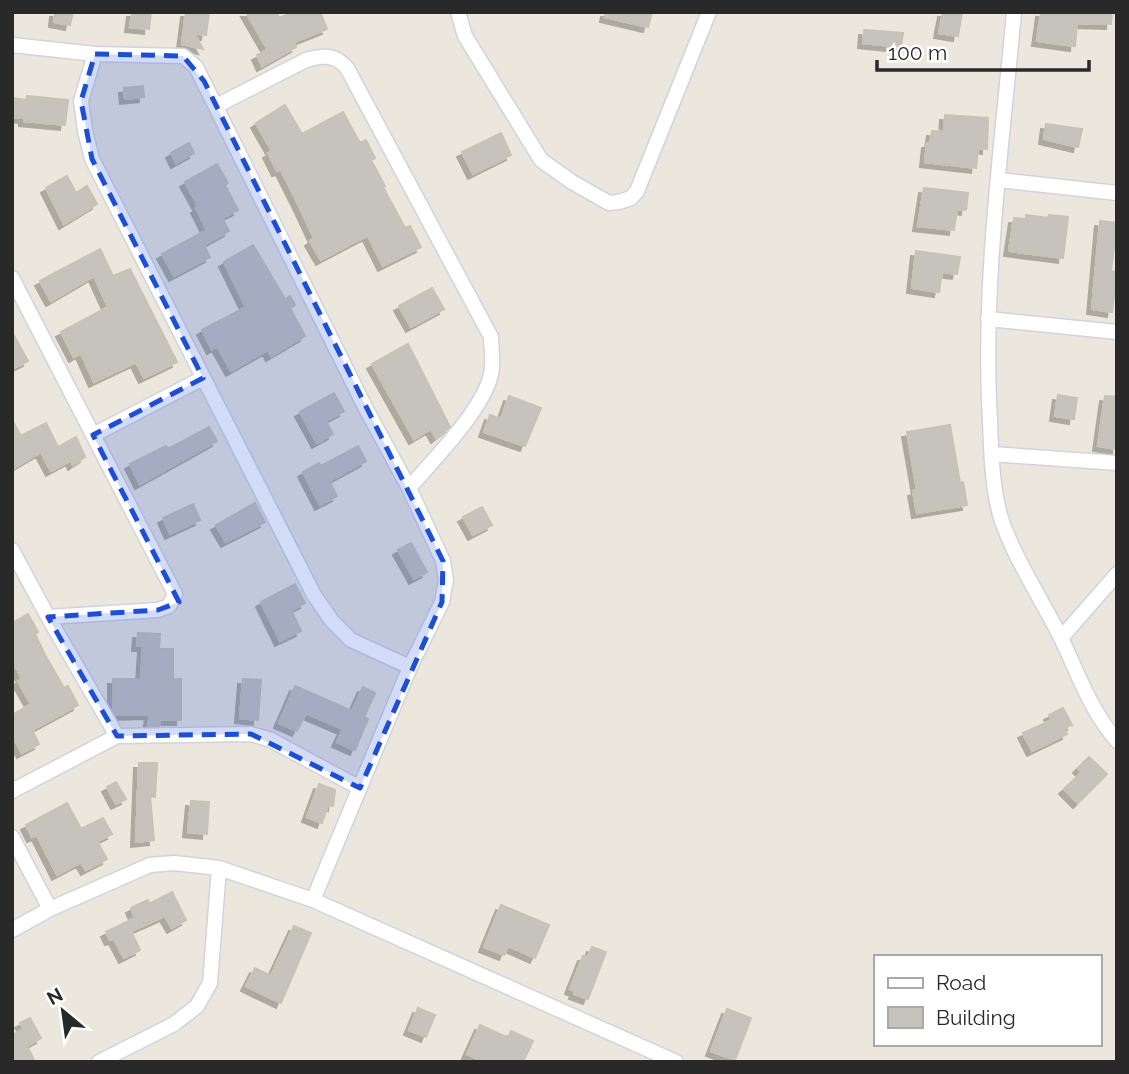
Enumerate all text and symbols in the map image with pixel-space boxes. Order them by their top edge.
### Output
scale bar [877,28,1089,72]
text: 100 m [888,40,947,65]
legend [874,955,1101,1046]
text: Road [936,970,986,995]
north arrow [28,976,98,1046]
text: N [43,983,66,1009]
text: Building [936,1005,1016,1030]

